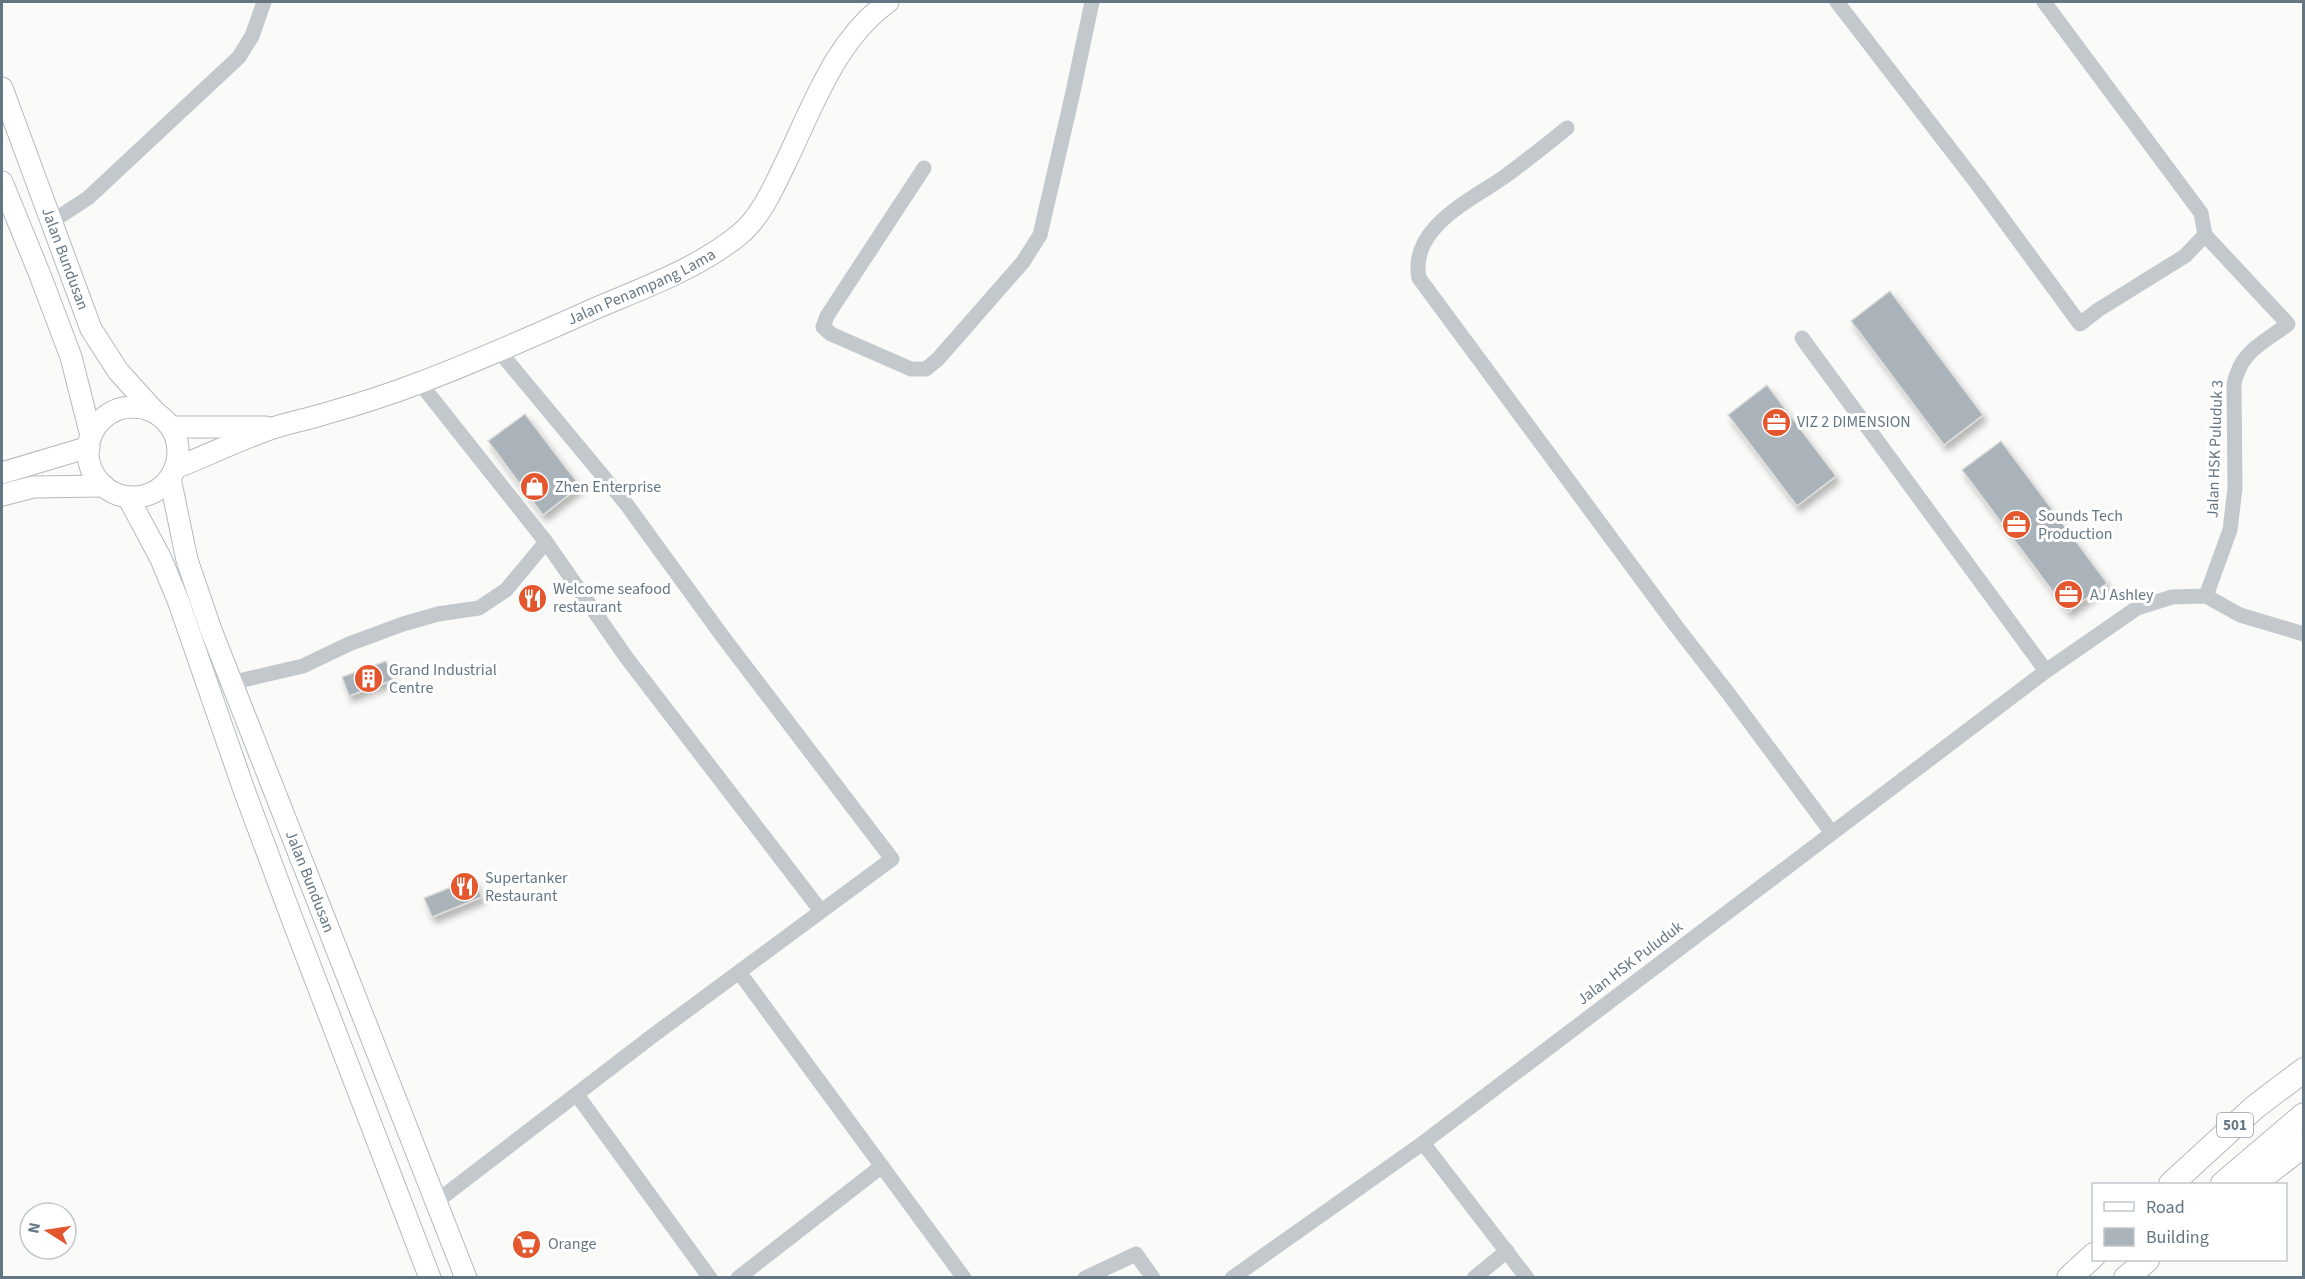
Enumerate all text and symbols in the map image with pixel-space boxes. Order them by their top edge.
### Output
street label: Jalan Bundusan [36,204,94,313]
street label: Jalan Penampang Lama [564,243,720,331]
street label: Jalan HSK Puluduk 3 [2202,379,2228,519]
office icon: VIZ 2 DIMENSION [1760,406,1792,438]
place label: VIZ 2 DIMENSION [1797,411,1911,433]
shop icon: Zhen Enterprise [518,471,550,503]
place label: Zhen Enterprise [555,476,661,498]
place label: Sounds Tech Production [2038,505,2123,545]
office icon: Sounds Tech Production [2001,509,2033,541]
place label: Welcome seafood restaurant [553,578,671,618]
office icon: AJ Ashley [2053,579,2085,611]
restaurant icon: Welcome seafood restaurant [516,582,548,614]
place label: AJ Ashley [2090,584,2154,606]
place label: Grand Industrial Centre [389,659,497,699]
building icon: Grand Industrial Centre [352,663,384,695]
street label: Jalan Bundusan [280,827,340,936]
place label: Supertanker Restaurant [485,867,568,907]
restaurant icon: Supertanker Restaurant [448,871,480,903]
street label: Jalan HSK Puluduk [1573,916,1688,1010]
road number: 501 [2217,1113,2253,1137]
legend [2092,1183,2287,1261]
text: Road [2146,1195,2185,1220]
north arrow [18,1201,78,1261]
text: N [22,1221,46,1236]
text: Building [2146,1225,2209,1250]
supermarket icon: Orange [511,1228,543,1260]
place label: Orange [548,1233,596,1255]

